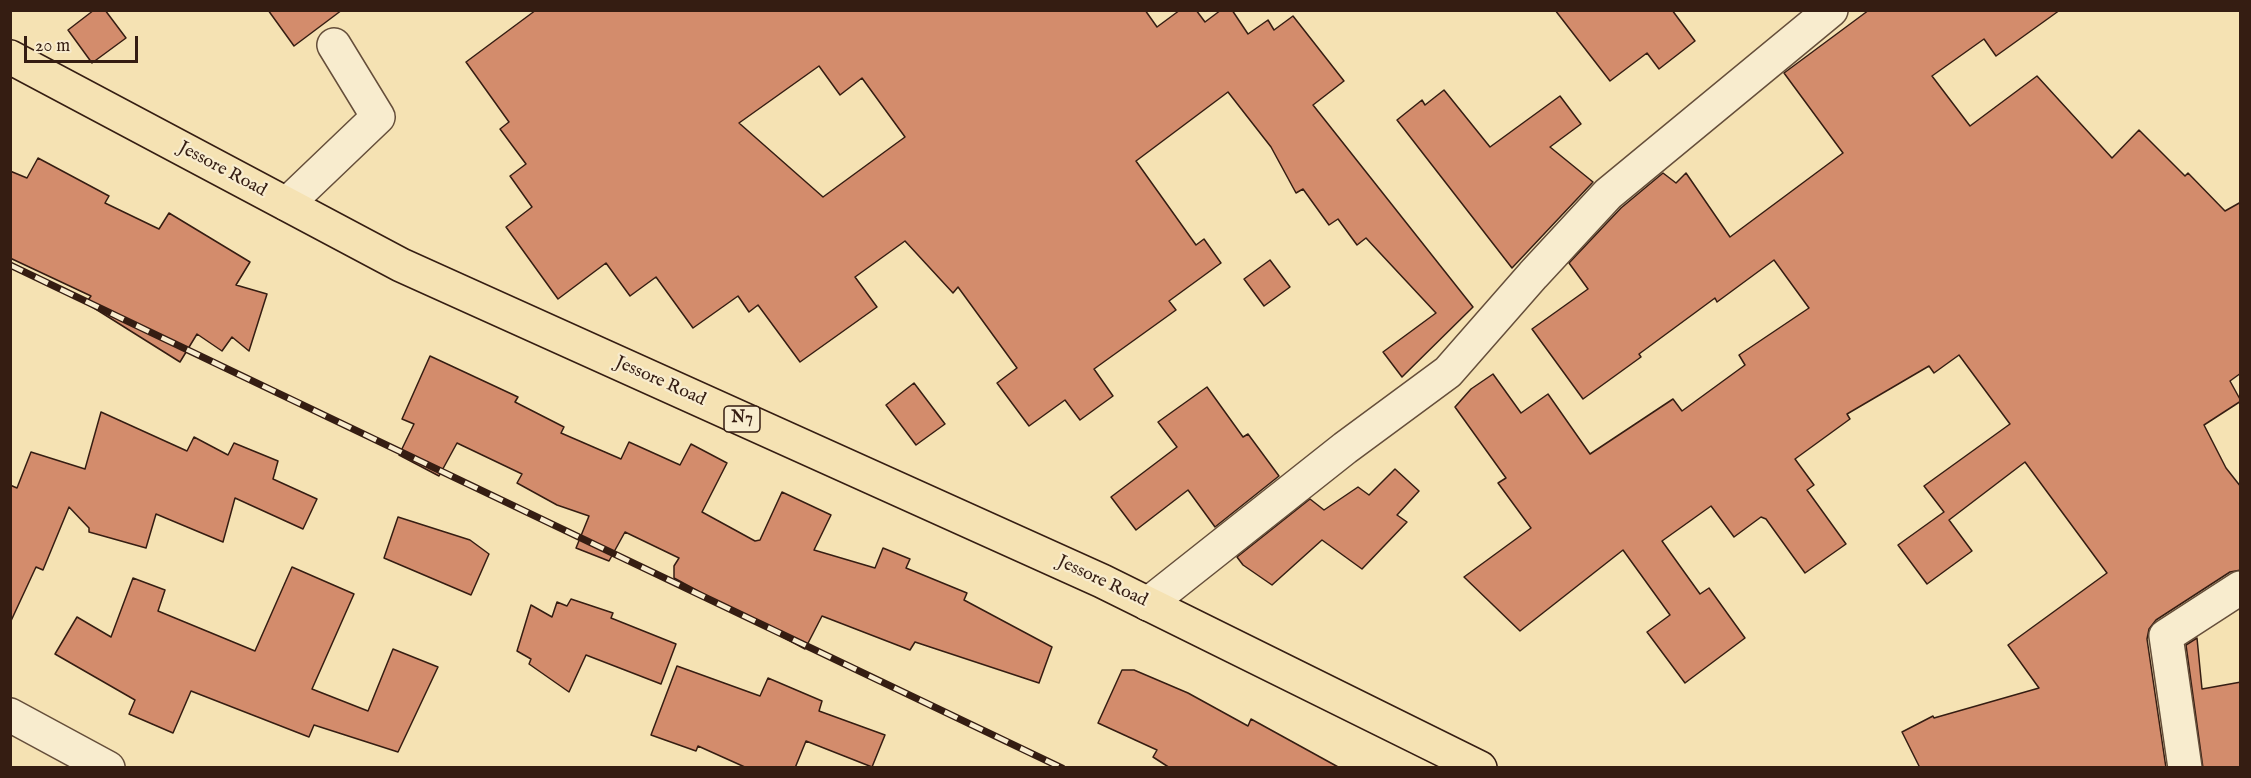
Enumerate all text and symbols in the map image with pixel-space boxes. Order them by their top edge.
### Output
scale bar [27,24,141,62]
text: 20 m [35,35,70,58]
street label: Jessore Road [174,138,270,202]
street label: Jessore Road [611,352,709,412]
road number: N7 [724,406,760,432]
street label: Jessore Road [1053,552,1151,612]

